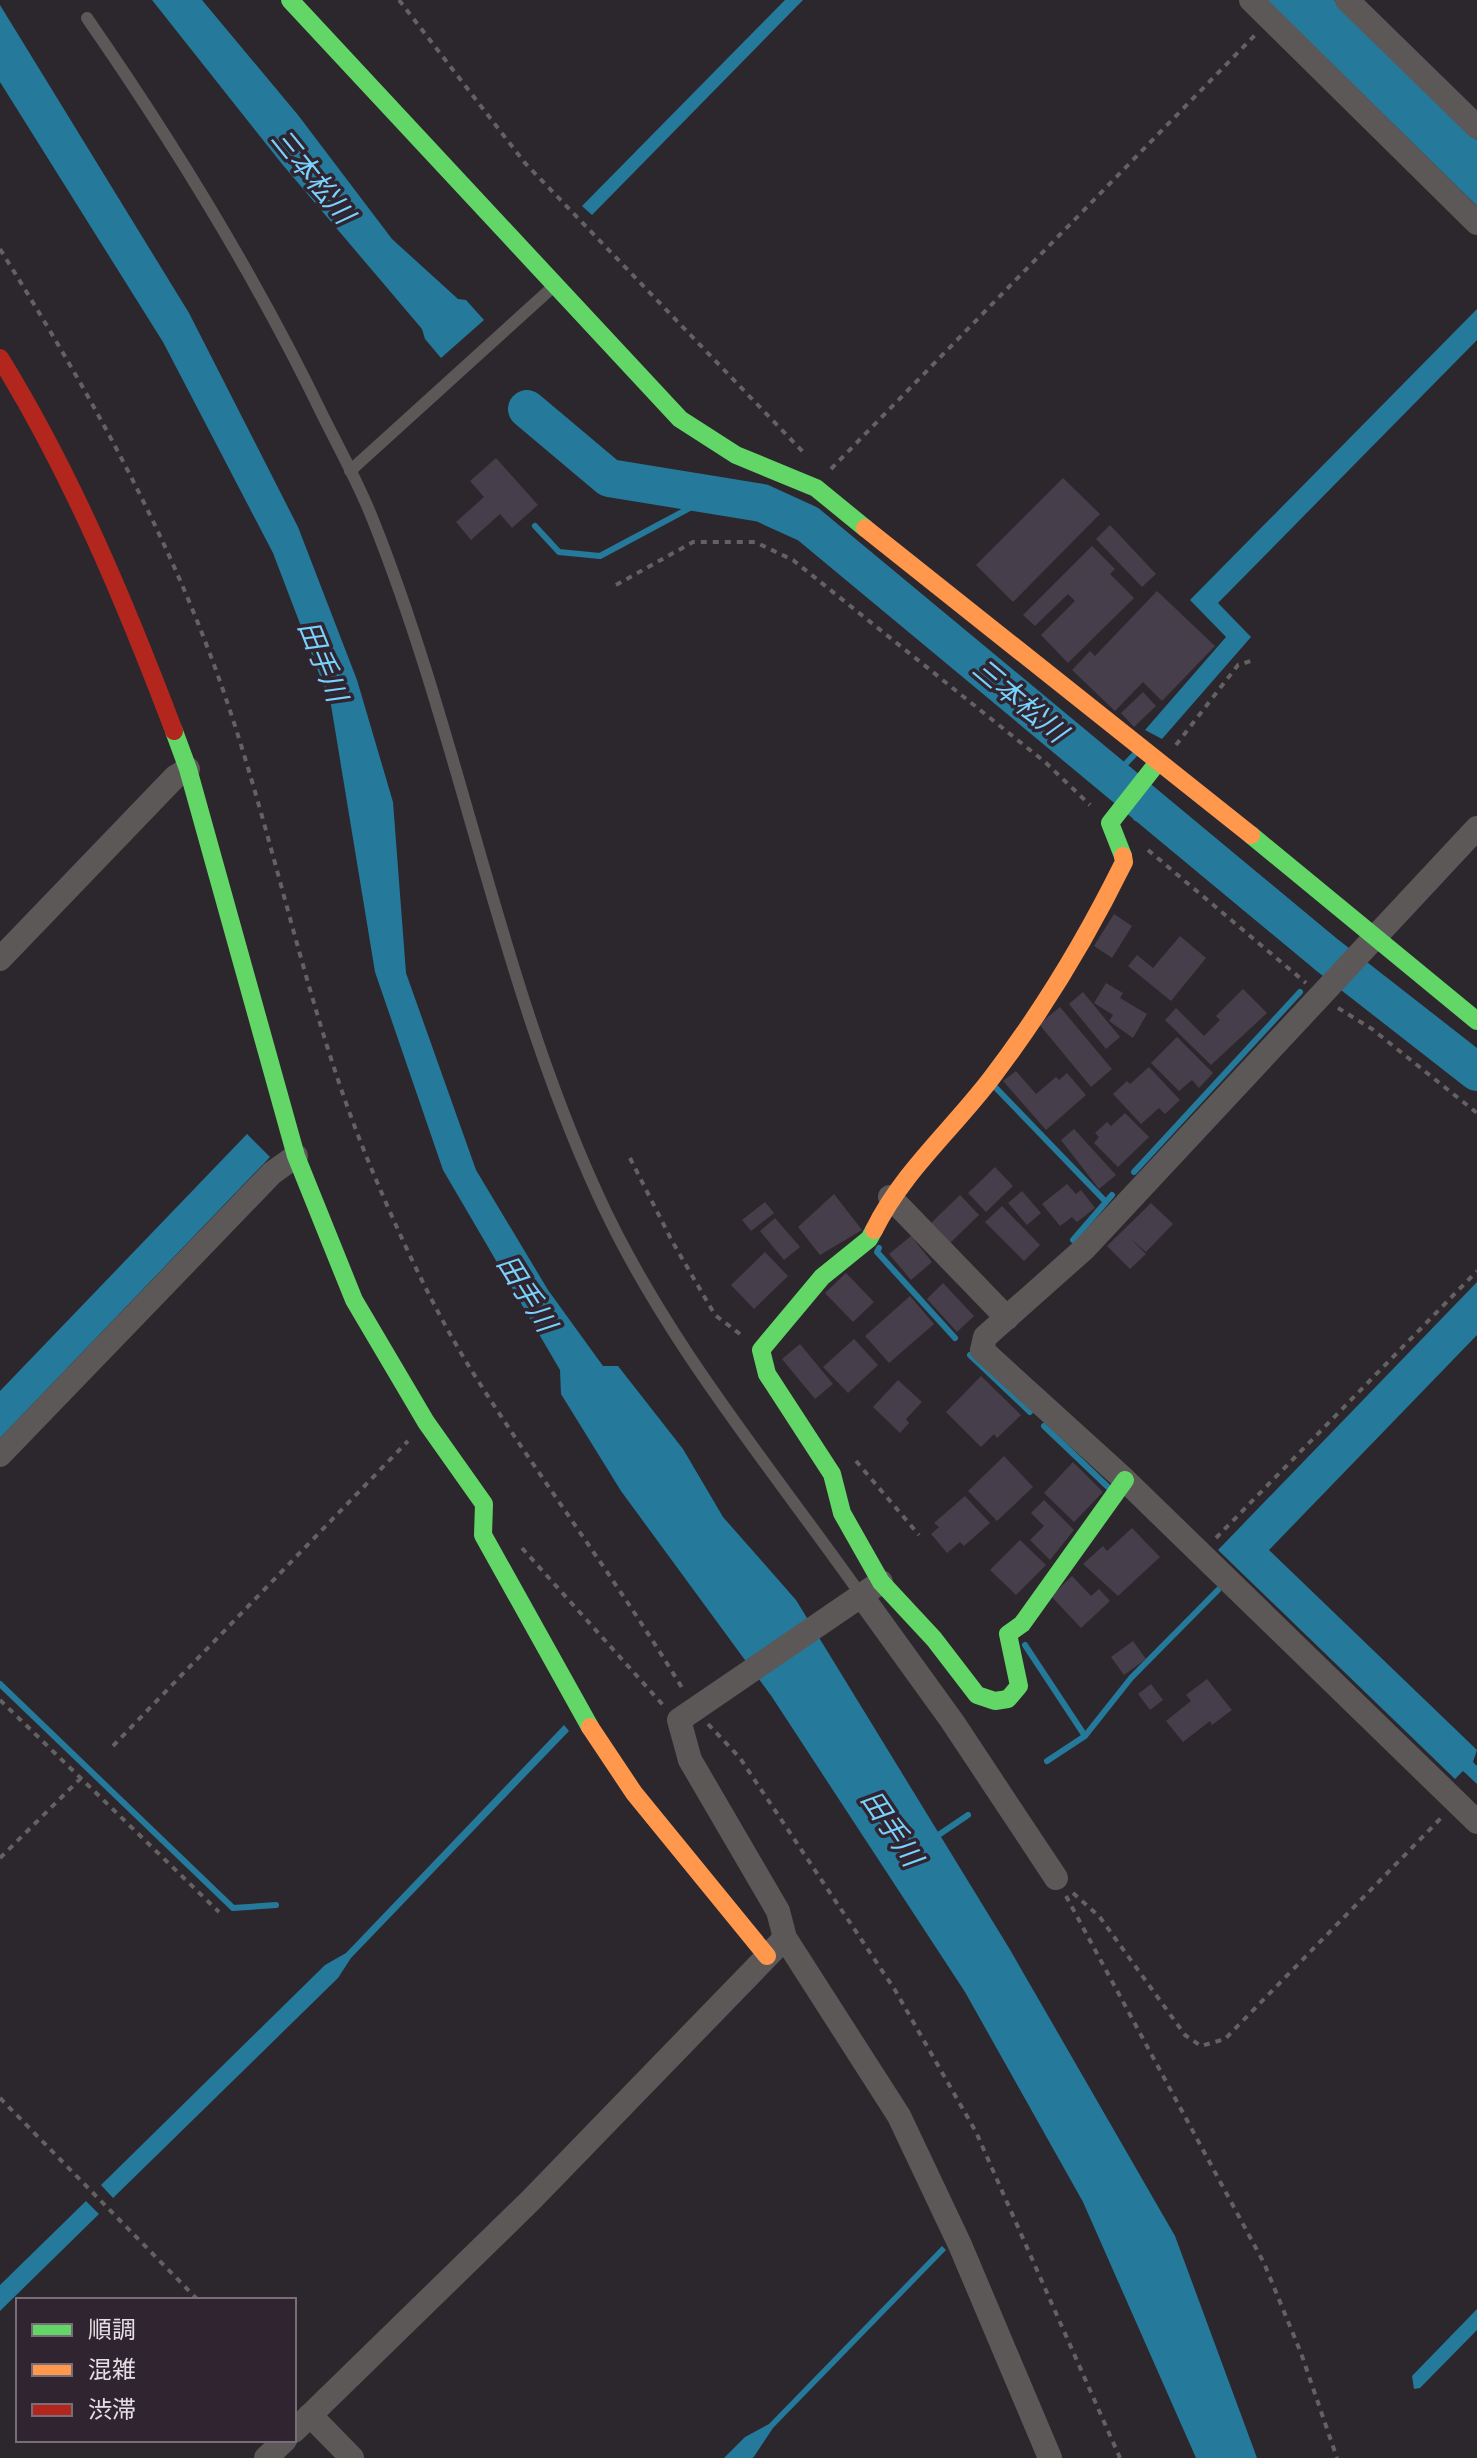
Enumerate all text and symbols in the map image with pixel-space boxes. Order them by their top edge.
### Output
water label: 三本松川 [264,121,364,233]
water label: 田手川 [291,615,357,709]
water label: 三本松川 [966,650,1077,752]
water label: 田手川 [489,1248,566,1341]
water label: 田手川 [854,1783,932,1875]
legend [16,2298,296,2442]
text: 順調 [88,2314,136,2345]
text: 混雑 [88,2354,136,2385]
text: 渋滞 [88,2394,136,2425]

